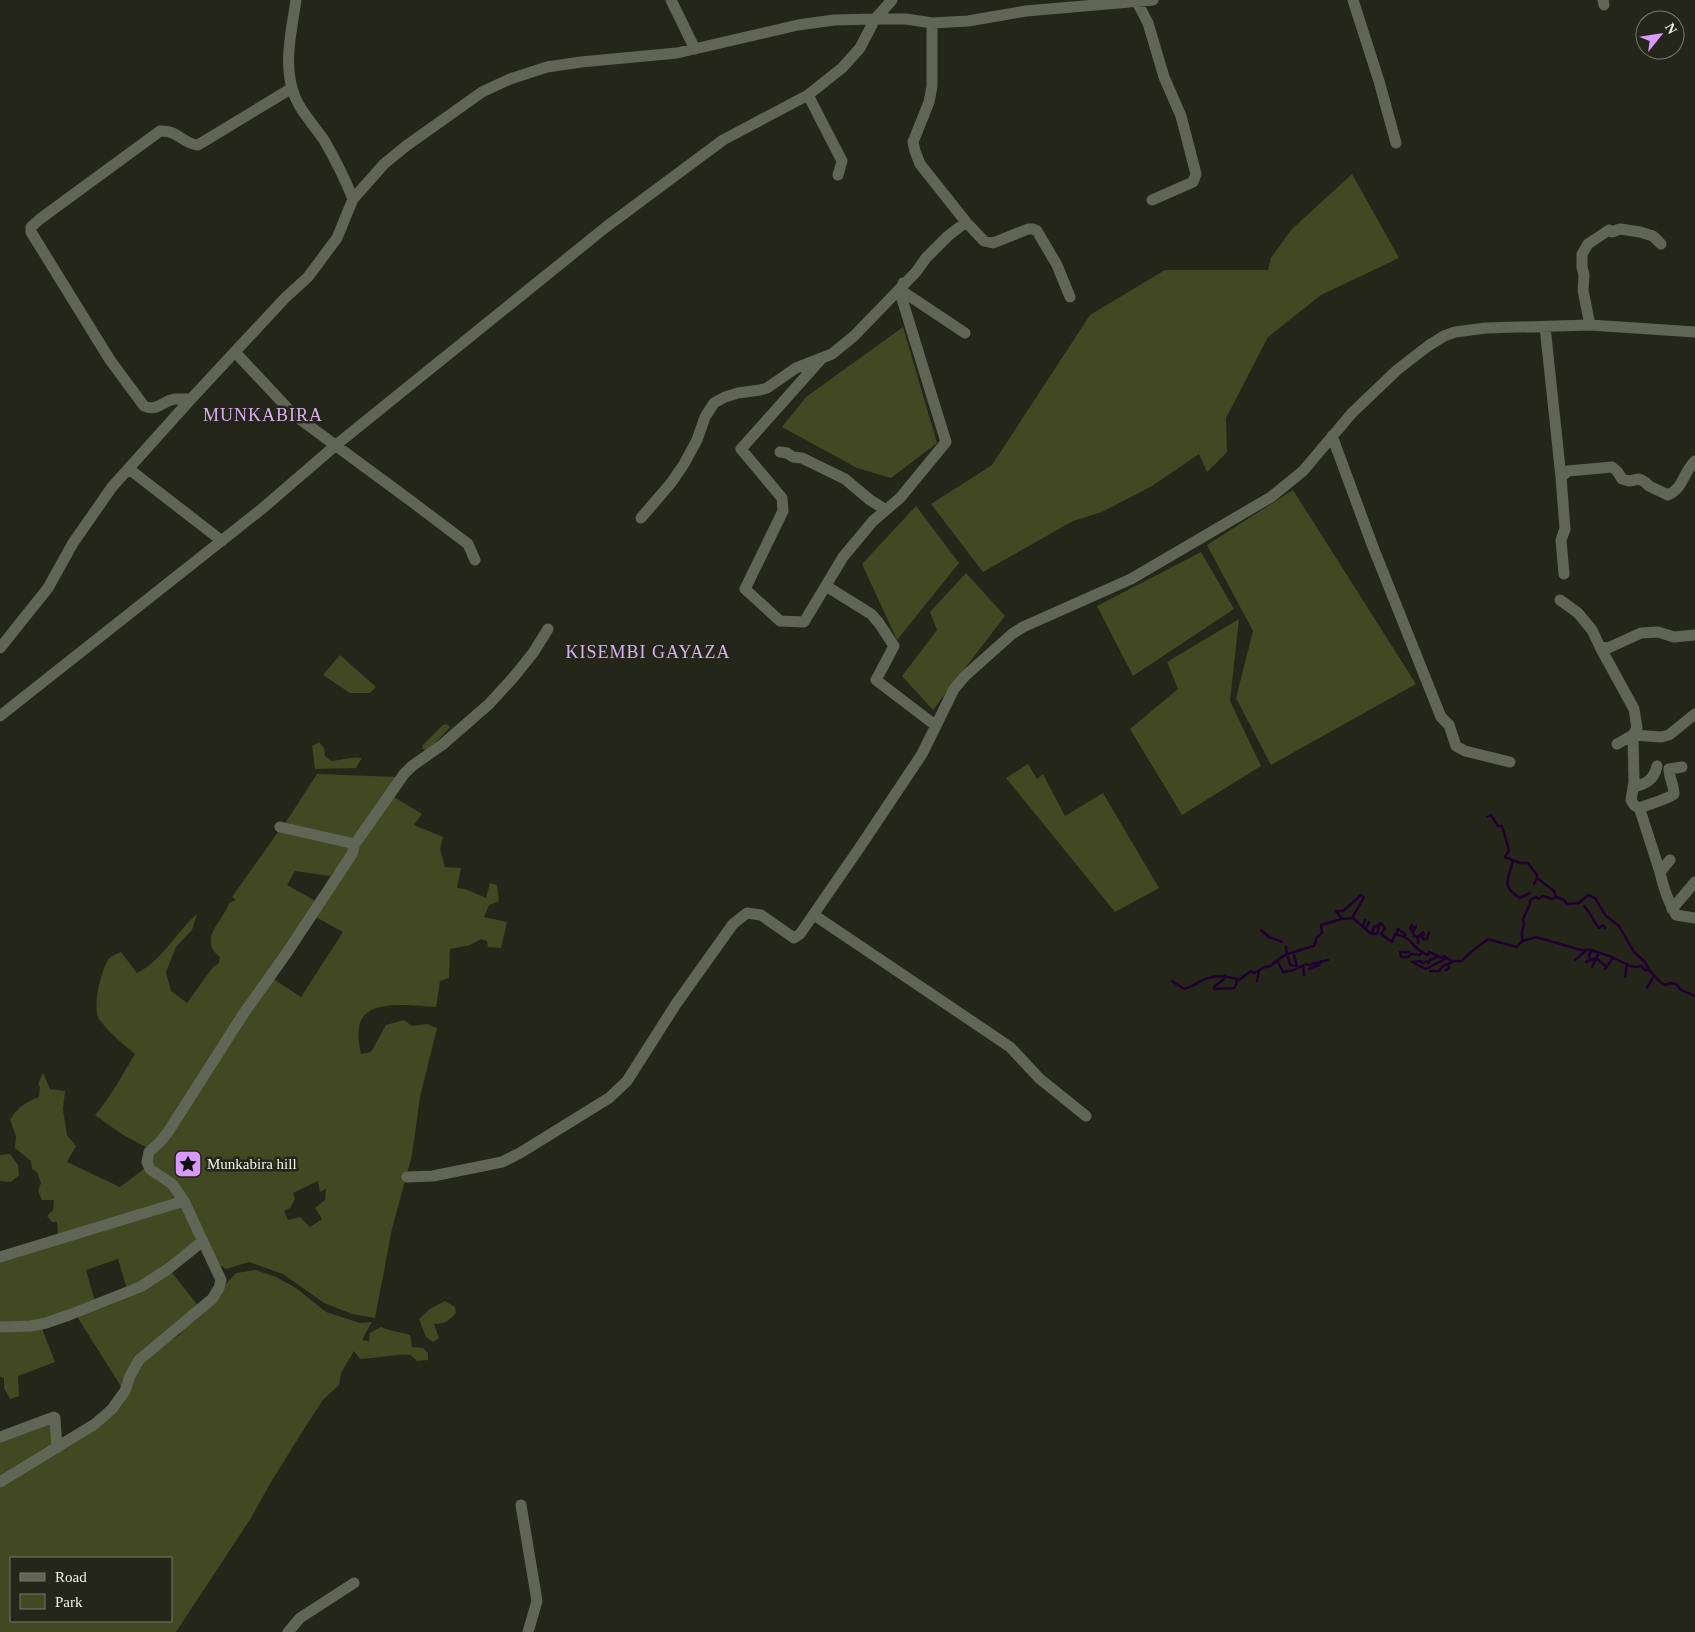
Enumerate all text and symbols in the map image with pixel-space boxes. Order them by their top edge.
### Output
north arrow [1635,10,1685,60]
text: N [1662,21,1680,37]
district label: MUNKABIRA [203,405,323,425]
district label: KISEMBI GAYAZA [566,642,730,662]
place icon: Munkabira hill [173,1149,203,1179]
place label: Munkabira hill [207,1156,297,1172]
legend [10,1557,172,1622]
text: Road [55,1569,87,1585]
text: Park [55,1594,83,1610]

